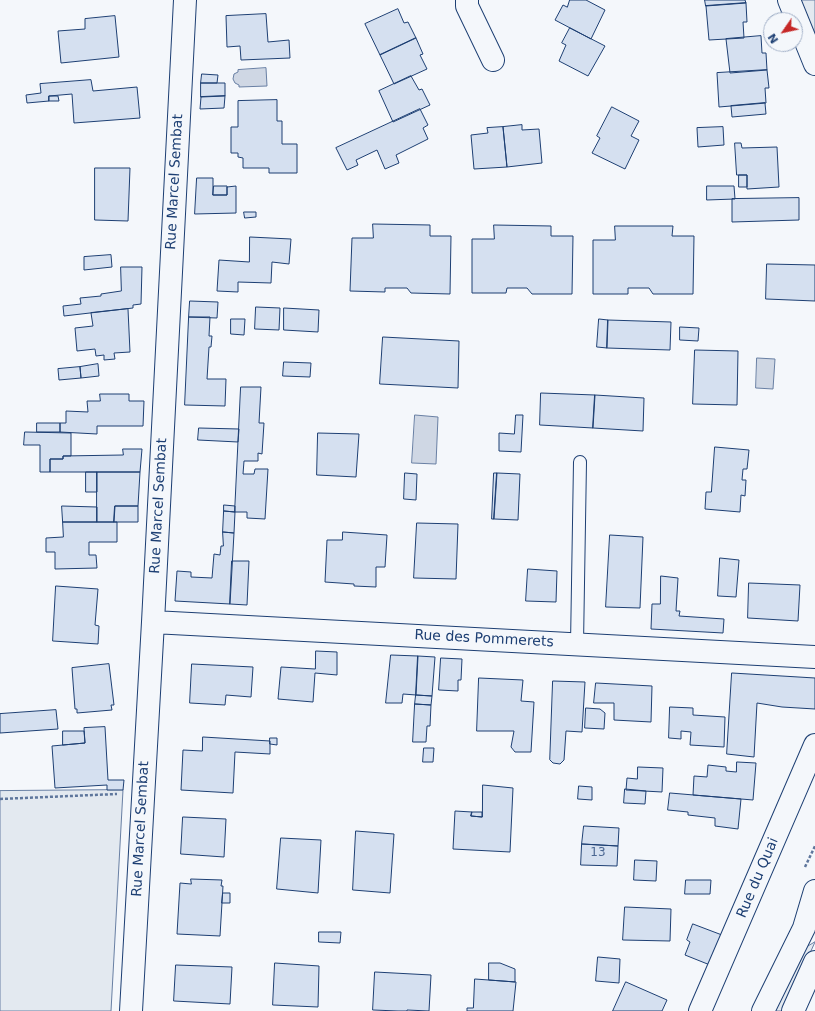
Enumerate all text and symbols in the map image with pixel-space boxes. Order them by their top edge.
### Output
north arrow [763,12,803,52]
text: N [765,31,781,46]
street label: Rue Marcel Sembat [163,114,187,250]
street label: Rue Marcel Sembat [147,438,171,574]
street label: Rue des Pommerets [414,627,554,651]
street label: Rue Marcel Sembat [129,761,153,897]
street label: Rue du Quai [734,835,782,921]
house number: 13 [590,846,606,860]

